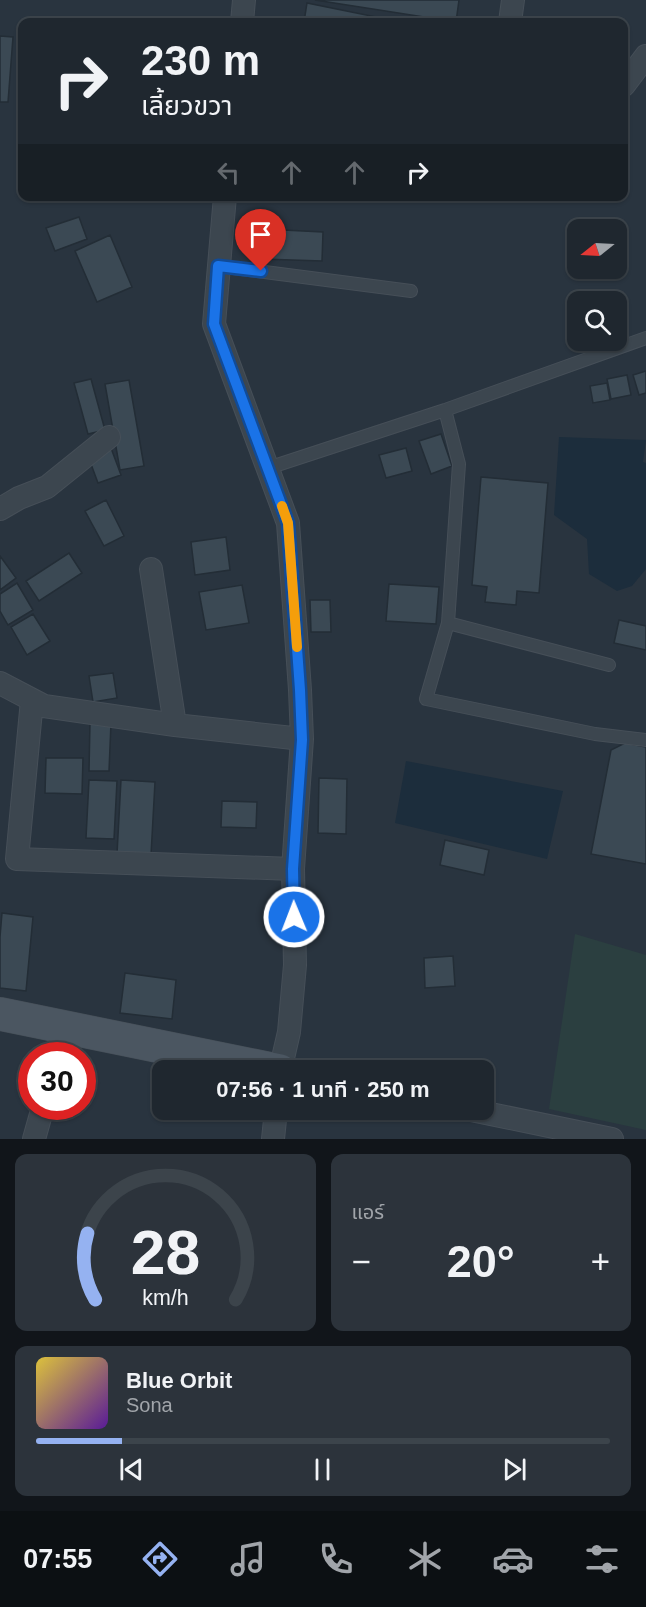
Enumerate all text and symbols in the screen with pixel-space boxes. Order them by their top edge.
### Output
text: 230 m [141,37,260,84]
icon: right [42,42,120,120]
text: เลี้ยวขวา [141,91,232,121]
icon: left [212,156,245,189]
icon: ahead [275,156,308,189]
icon: ahead [338,156,371,189]
icon: right [401,156,434,189]
pin [235,209,286,271]
icon: arrive [244,218,277,251]
north arrow [567,219,627,279]
map controls [567,219,627,351]
button: search [567,291,627,351]
position arrow [262,885,326,949]
speed limit sign: 30 [18,1042,96,1120]
text: 07:56 · 1 นาที · 250 m [216,1077,430,1102]
text: แอร์ [352,1201,384,1223]
text: 28 [131,1218,200,1287]
text: 20° [447,1236,515,1287]
text: − [352,1243,371,1280]
text: + [591,1243,610,1280]
text: km/h [142,1286,188,1310]
text: Blue Orbit [126,1368,232,1393]
text: Sona [126,1394,173,1416]
icon: previous [115,1453,148,1486]
icon: pause [306,1453,339,1486]
icon: next [498,1453,531,1486]
icon: directions [139,1538,181,1580]
icon: music [227,1538,269,1580]
icon: phone [315,1538,357,1580]
icon: climate [404,1538,446,1580]
icon: car [492,1538,534,1580]
icon: filters [581,1538,623,1580]
text: 07:55 [23,1544,92,1574]

